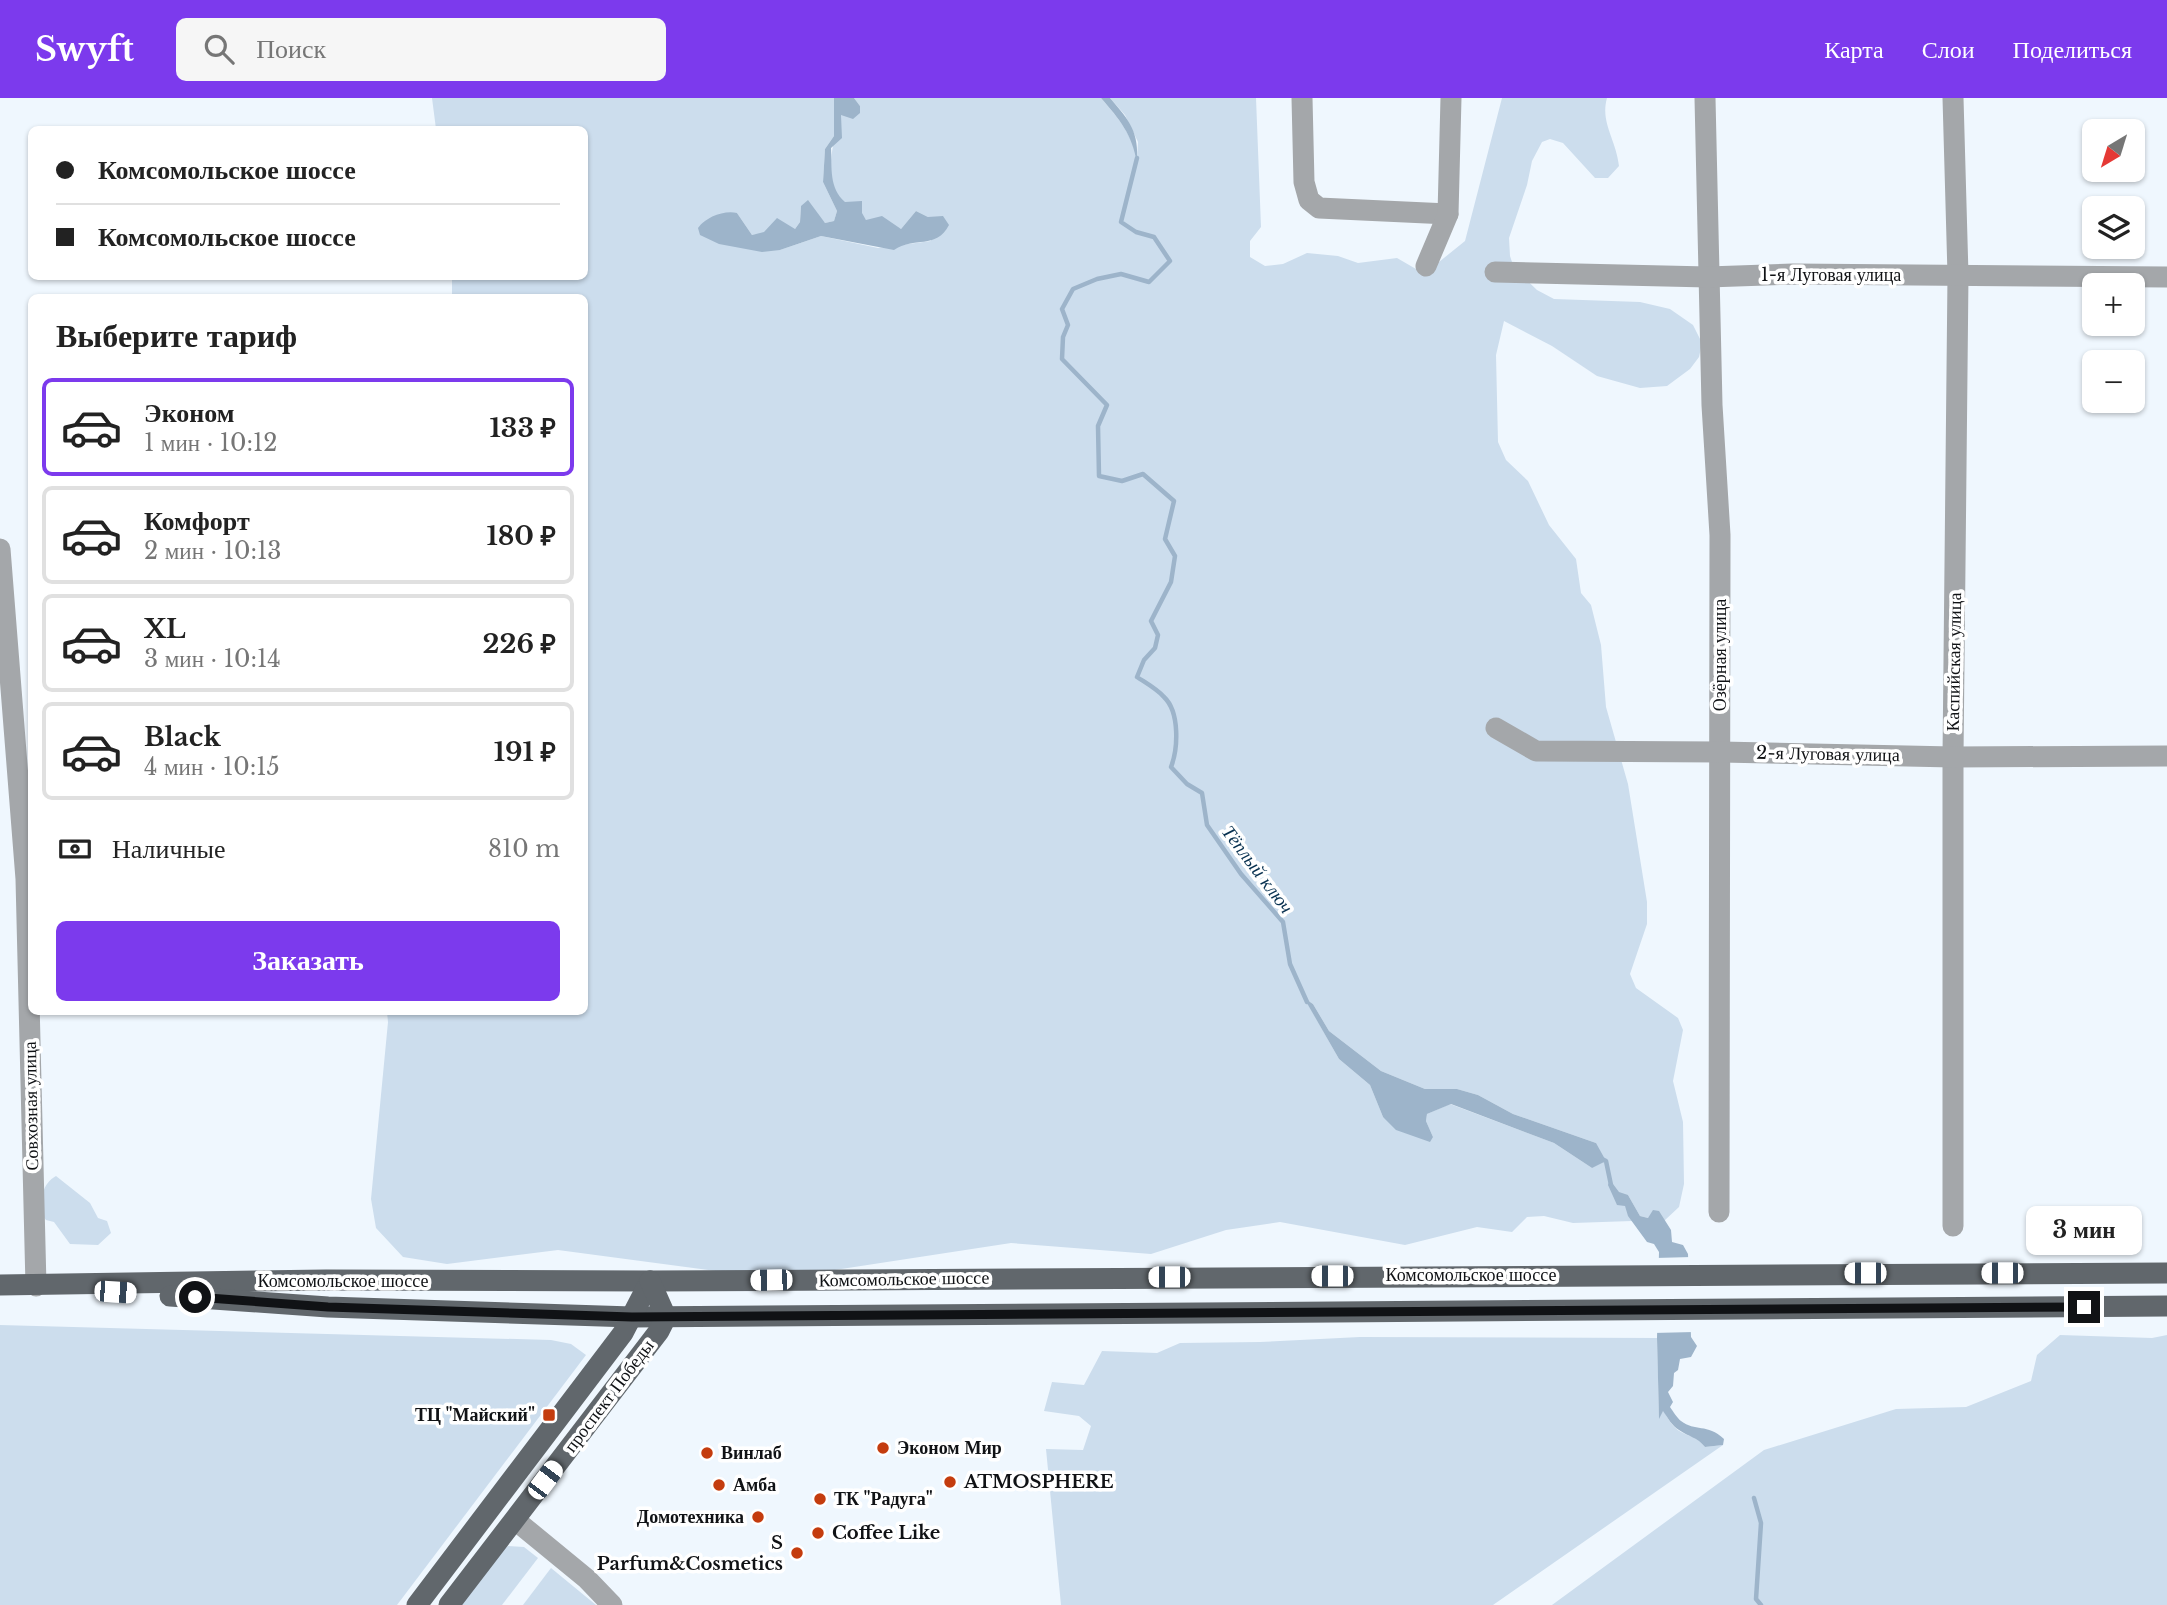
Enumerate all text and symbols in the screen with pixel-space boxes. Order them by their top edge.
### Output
search box [176,18,666,81]
text: Swyft [35,29,134,70]
icon: search [200,30,238,68]
text: Поиск [256,33,326,65]
text: Карта [1824,35,1884,64]
text: Слои [1922,35,1975,64]
text: Поделиться [2013,35,2132,64]
north arrow [2082,119,2146,182]
map controls [2082,119,2145,413]
text: Комсомольское шоссе [98,154,356,186]
button: layers [2082,196,2145,259]
text: Комсомольское шоссе [98,221,356,253]
street label: 1-я Луговая улица [1761,264,1901,286]
button: + [2082,273,2145,336]
text: Выберите тариф [56,316,297,356]
button: − [2082,350,2145,413]
icon: car [60,396,123,459]
text: Эконом [144,397,234,429]
text: 133 ₽ [489,412,556,444]
text: 1 мин · 10:12 [144,429,277,457]
icon: car [60,504,123,567]
text: Комфорт [144,505,250,537]
text: 180 ₽ [486,520,556,552]
text: 2 мин · 10:13 [144,537,281,565]
street label: Каспийская улица [1942,592,1966,732]
street label: Озёрная улица [1709,599,1731,711]
icon: car [60,612,123,675]
text: XL [144,613,186,645]
text: 226 ₽ [483,628,556,660]
text: 3 мин · 10:14 [144,645,281,673]
icon: car [60,720,123,783]
text: Black [144,721,221,753]
text: 191 ₽ [494,736,556,768]
street label: 2-я Луговая улица [1756,742,1900,766]
text: 4 мин · 10:15 [144,753,280,781]
water label: Тёплый ключ [1217,821,1298,918]
icon: cash [56,830,94,868]
text: Наличные [112,833,225,865]
text: 810 m [488,835,560,863]
button: Заказать [56,921,560,1001]
street label: Совхозная улица [19,1041,43,1171]
callout: 3 мин [2026,1206,2142,1254]
text: 3 мин [2053,1216,2115,1244]
car [1845,1263,1887,1284]
car [1982,1263,2024,1284]
street label: Комсомольское шоссе [1386,1264,1556,1286]
car [1312,1266,1354,1287]
street label: Комсомольское шоссе [818,1267,990,1291]
car [1149,1267,1191,1288]
car [750,1269,793,1291]
street label: Комсомольское шоссе [258,1270,428,1292]
car [94,1280,137,1304]
route start [179,1281,211,1313]
route end [2068,1291,2100,1323]
street label: проспект Победы [560,1335,658,1457]
place label: ТЦ "Майский" [415,1404,535,1426]
marker: ТЦ "Майский" [541,1407,557,1423]
place label: Эконом Мир [897,1437,1002,1459]
marker: Эконом Мир [875,1440,891,1456]
place label: Винлаб [721,1442,782,1464]
marker: Винлаб [699,1445,715,1461]
car [524,1457,567,1503]
place label: ATMOSPHERE [963,1471,1114,1493]
place label: Амба [733,1474,776,1496]
marker: ATMOSPHERE [942,1474,958,1490]
marker: Амба [711,1477,727,1493]
place label: ТК "Радуга" [834,1488,933,1510]
marker: ТК "Радуга" [812,1491,828,1507]
place label: Домотехника [637,1506,744,1528]
marker: Домотехника [750,1509,766,1525]
place label: Coffee Like [832,1522,940,1544]
marker: Coffee Like [810,1525,826,1541]
place label: S Parfum&Cosmetics [597,1532,783,1575]
marker: S Parfum&Cosmetics [789,1545,805,1561]

